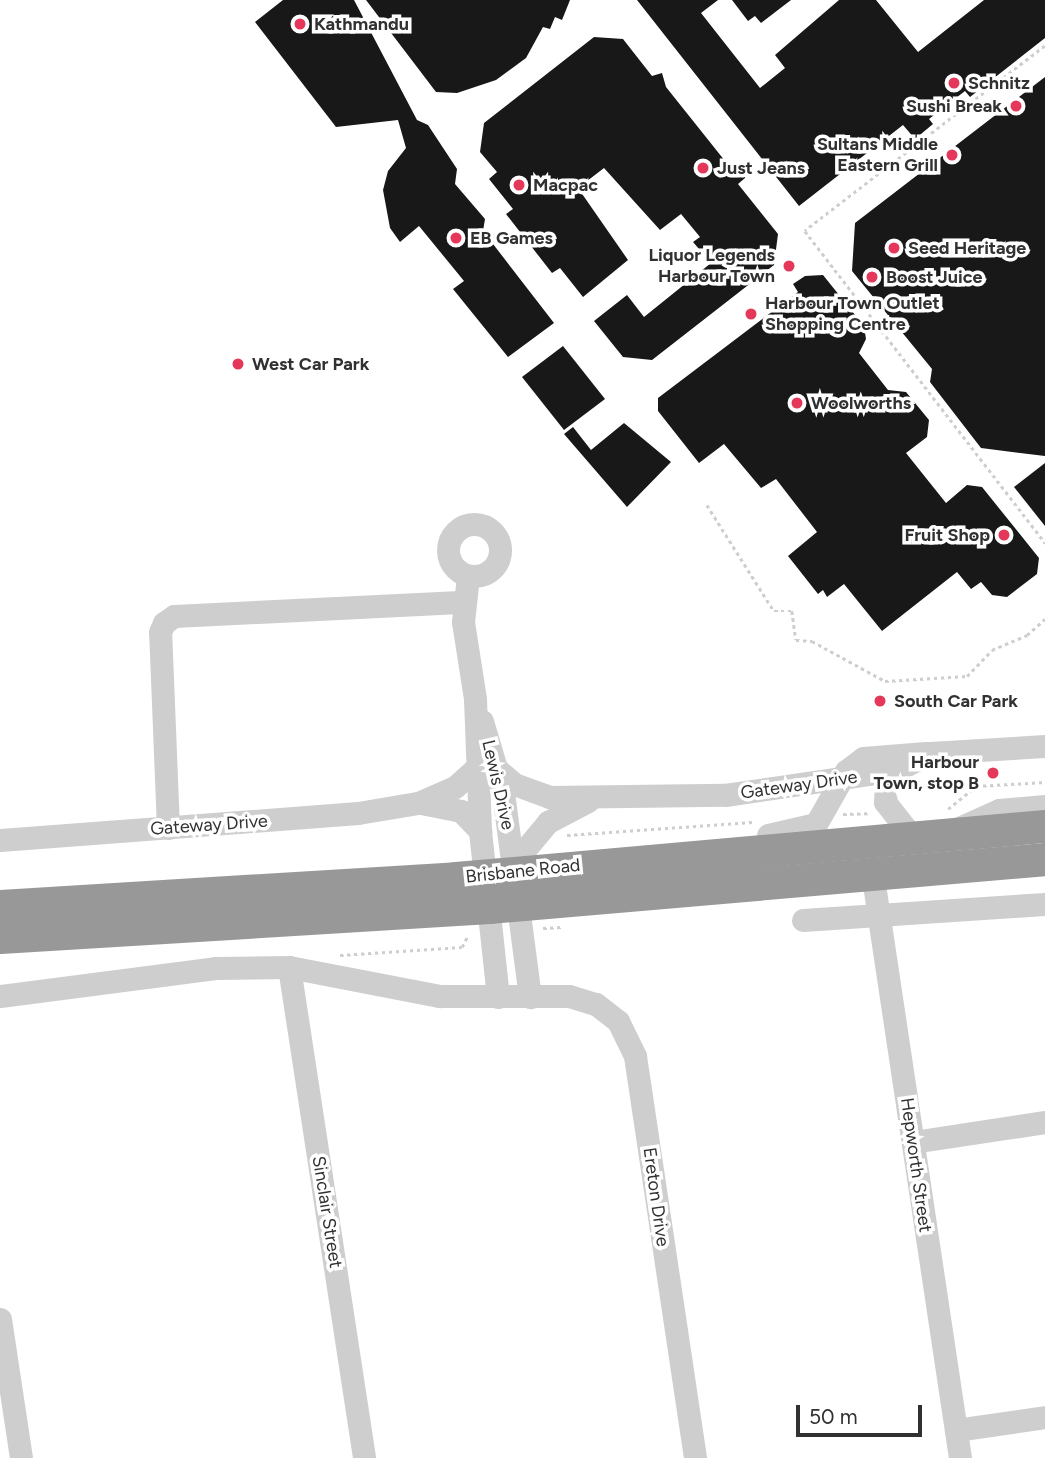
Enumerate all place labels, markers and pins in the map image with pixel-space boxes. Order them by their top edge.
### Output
place label: Kathmandu [314,13,409,35]
marker: Kathmandu [292,16,308,32]
place label: Schnitz [968,72,1030,94]
marker: Schnitz [946,75,962,91]
place label: Sushi Break [906,95,1002,117]
marker: Sushi Break [1008,98,1024,114]
place label: Sultans Middle Eastern Grill [817,134,938,176]
marker: Sultans Middle Eastern Grill [944,147,960,163]
place label: Just Jeans [717,157,805,179]
marker: Just Jeans [695,160,711,176]
place label: Macpac [533,174,598,196]
marker: Macpac [511,177,527,193]
place label: EB Games [470,227,553,249]
marker: EB Games [448,230,464,246]
place label: Seed Heritage [908,237,1026,259]
marker: Seed Heritage [886,240,902,256]
place label: Liquor Legends Harbour Town [648,245,775,288]
marker: Liquor Legends Harbour Town [781,258,797,274]
place label: Boost Juice [886,266,983,288]
marker: Boost Juice [864,269,880,285]
place label: Harbour Town Outlet Shopping Centre [765,293,940,336]
marker: Harbour Town Outlet Shopping Centre [743,306,759,322]
place label: West Car Park [252,353,369,375]
marker: West Car Park [230,356,246,372]
place label: Woolworths [811,392,911,414]
marker: Woolworths [789,395,805,411]
place label: Fruit Shop [904,524,990,546]
marker: Fruit Shop [996,527,1012,543]
place label: South Car Park [894,690,1018,712]
marker: South Car Park [872,693,888,709]
place label: Harbour Town, stop B [873,752,979,794]
marker: Harbour Town, stop B [985,765,1001,781]

